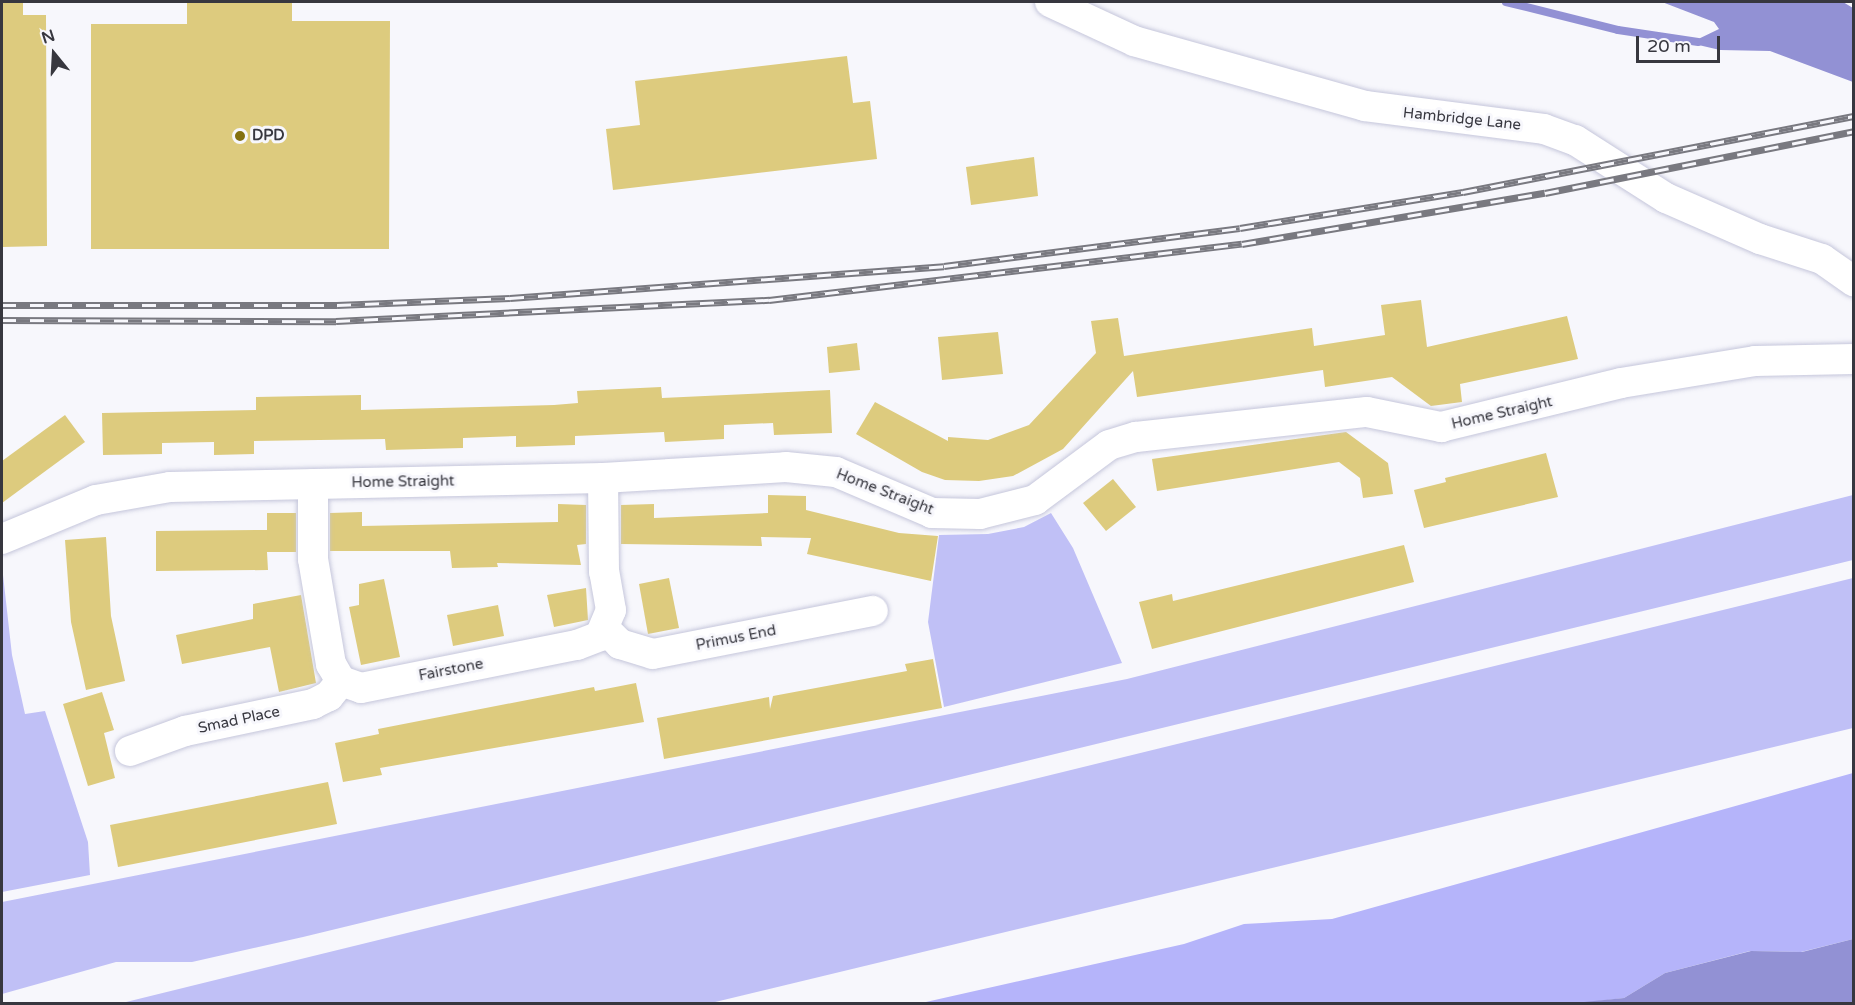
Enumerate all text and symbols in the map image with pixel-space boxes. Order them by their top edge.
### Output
north arrow [24,24,84,84]
scale bar [1639,24,1723,62]
text: N [39,25,58,48]
text: 20 m [1647,35,1691,57]
street label: Hambridge Lane [1402,104,1522,134]
place label: DPD [252,127,285,145]
marker: DPD [233,129,247,143]
street label: Home Straight [1450,393,1554,433]
street label: Home Straight [834,465,936,519]
street label: Home Straight [351,472,455,492]
street label: Primus End [694,621,778,655]
street label: Fairstone [417,655,485,685]
street label: Smad Place [196,703,282,737]

